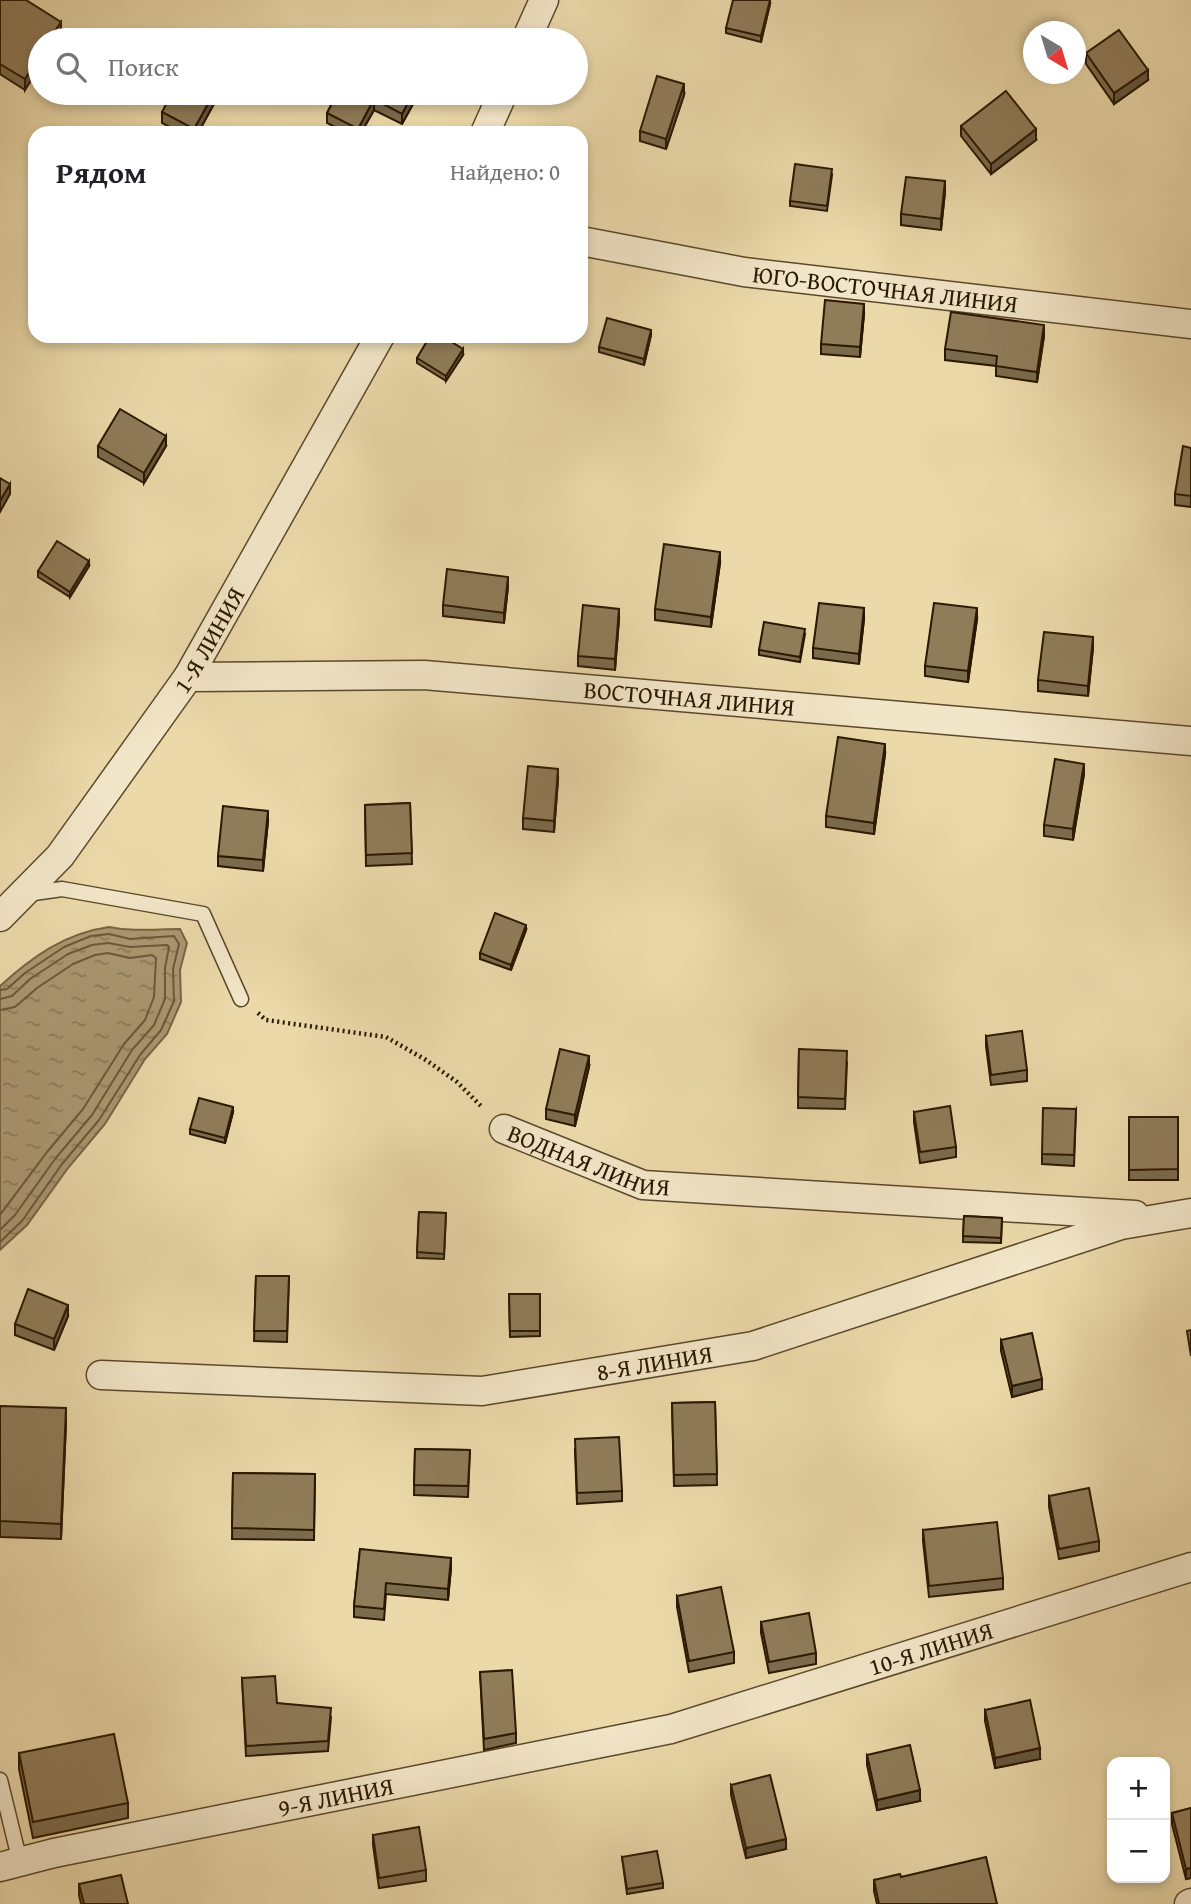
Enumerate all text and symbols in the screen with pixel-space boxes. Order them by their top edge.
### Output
north arrow [1023,21,1086,84]
search box [28,28,588,105]
text: Поиск [108,47,179,86]
icon: search [52,48,90,86]
text: Рядом [56,150,147,194]
text: Найдено: 0 [450,155,560,188]
street label: ЮГО-ВОСТОЧНАЯ ЛИНИЯ [751,256,1019,321]
street label: 1-Я ЛИНИЯ [164,581,253,700]
street label: ВОСТОЧНАЯ ЛИНИЯ [582,671,796,724]
street label: ВОДНАЯ ЛИНИЯ [503,1115,671,1204]
street label: 8-Я ЛИНИЯ [594,1336,715,1389]
street label: 10-Я ЛИНИЯ [864,1612,997,1684]
map controls [1107,1757,1170,1883]
button: + [1107,1757,1170,1820]
street label: 9-Я ЛИНИЯ [275,1768,396,1825]
button: − [1107,1820,1170,1883]

